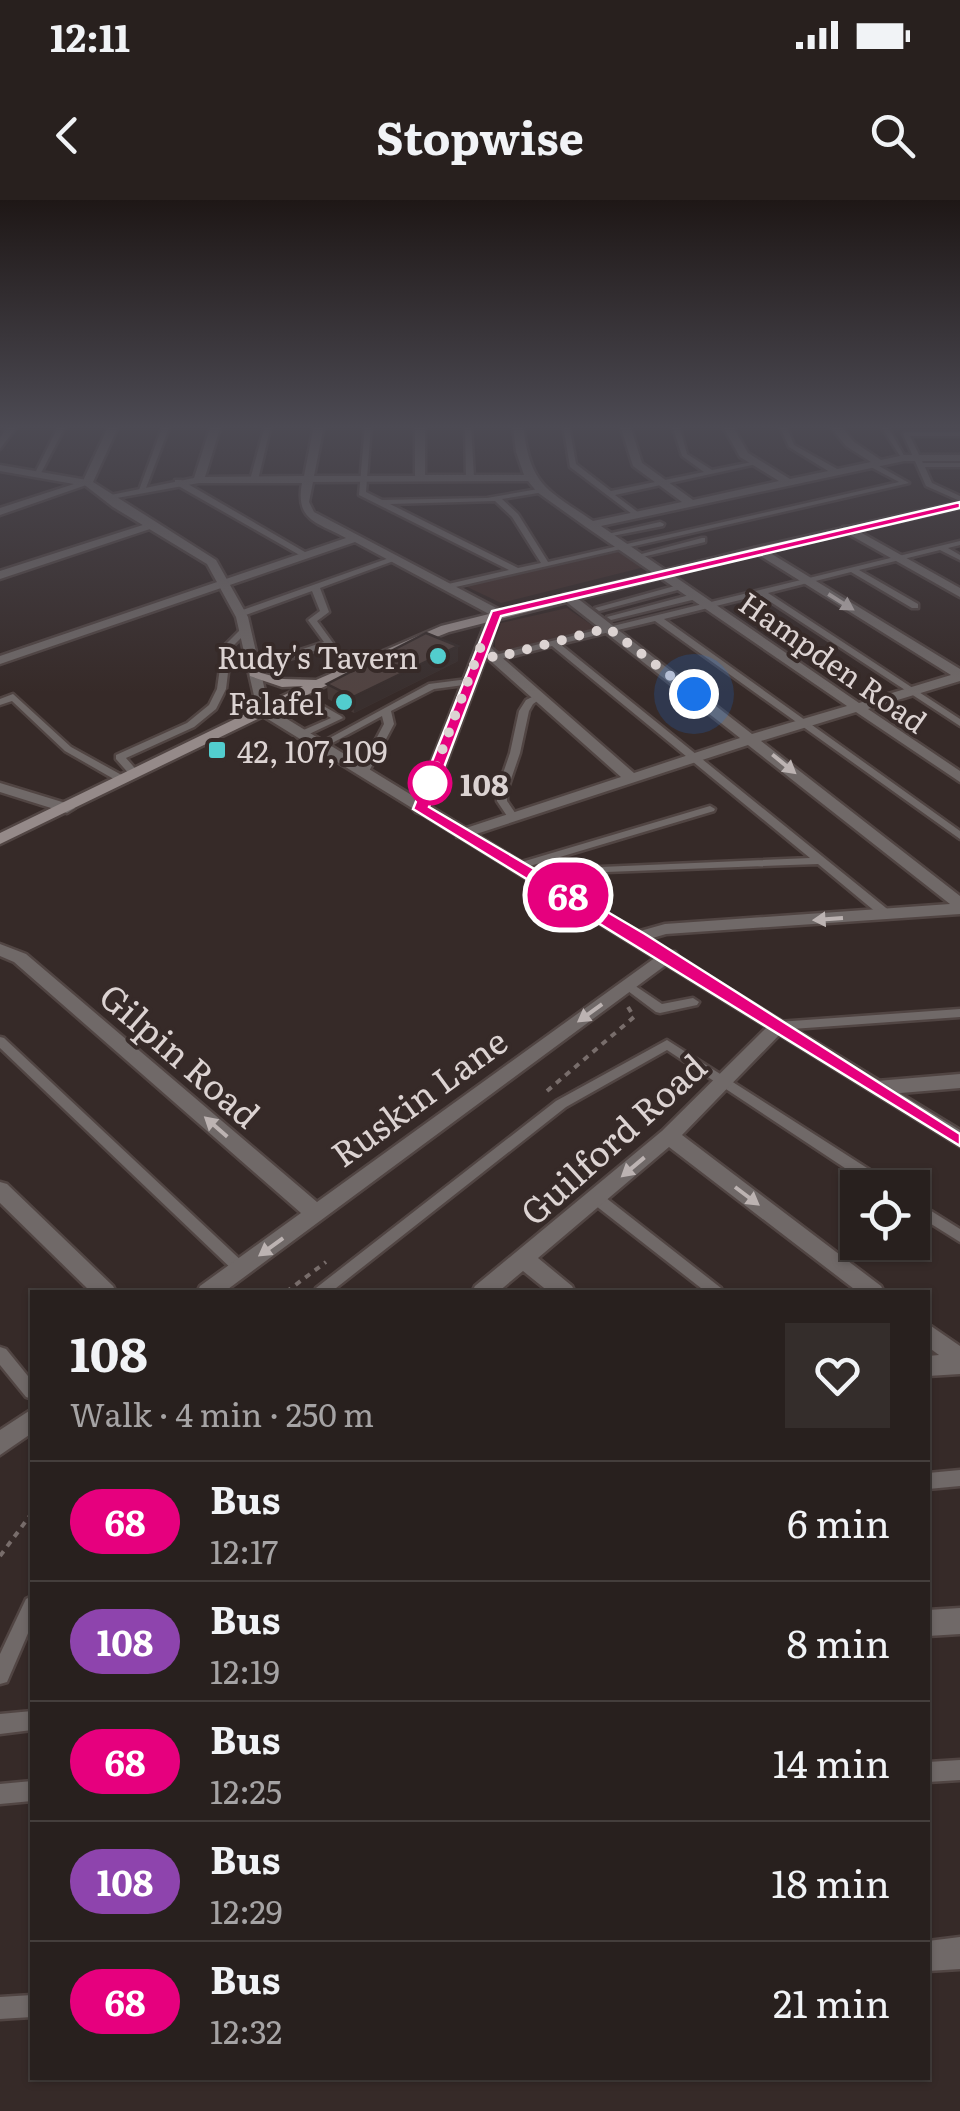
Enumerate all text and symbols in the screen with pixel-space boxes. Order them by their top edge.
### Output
text: 12:11 [50,7,130,64]
text: Stopwise [376,102,584,169]
icon: back [40,108,95,163]
icon: search [865,108,920,163]
street label: Hampden Road [731,580,937,742]
one-way arrow [827,592,855,610]
place label: Rudy's Tavern [217,634,418,678]
marker: Rudy's Tavern [427,645,449,667]
your location [669,669,719,719]
place label: Falafel [228,680,324,724]
marker: Falafel [333,691,355,713]
place label: 42, 107, 109 [237,728,387,772]
marker: 42, 107, 109 [206,739,228,761]
one-way arrow [770,753,796,774]
place label: 108 [460,761,509,805]
marker: 108 [409,762,451,804]
line badge: 68 [523,862,613,928]
text: 68 [547,869,589,921]
one-way arrow [811,911,843,927]
street label: Gilpin Road [89,969,273,1139]
one-way arrow [577,1003,603,1023]
street label: Ruskin Lane [319,1014,517,1178]
street label: Guilford Road [507,1040,717,1236]
one-way arrow [204,1117,229,1138]
one-way arrow [621,1156,646,1178]
map controls [840,1170,930,1260]
button: locate [840,1170,930,1260]
one-way arrow [734,1185,760,1205]
one-way arrow [258,1236,284,1256]
text: 108 [70,1316,148,1387]
button: heart [785,1323,890,1428]
text: Walk · 4 min · 250 m [70,1389,374,1437]
text: Bus [210,1469,281,1526]
text: 6 min [787,1493,890,1550]
text: 68 [104,1495,146,1547]
text: 12:17 [210,1526,278,1574]
text: Bus [210,1589,281,1646]
text: 8 min [787,1613,890,1670]
text: 108 [97,1615,153,1667]
text: 12:19 [210,1646,280,1694]
text: Bus [210,1709,281,1766]
text: 14 min [773,1733,890,1790]
text: 68 [104,1735,146,1787]
text: 12:25 [210,1766,282,1814]
text: Bus [210,1829,281,1886]
text: 18 min [771,1853,890,1910]
text: 108 [97,1855,153,1907]
text: 12:29 [210,1886,283,1934]
text: Bus [210,1949,281,2006]
text: 21 min [773,1973,890,2030]
text: 68 [104,1975,146,2027]
text: 12:32 [210,2006,282,2054]

